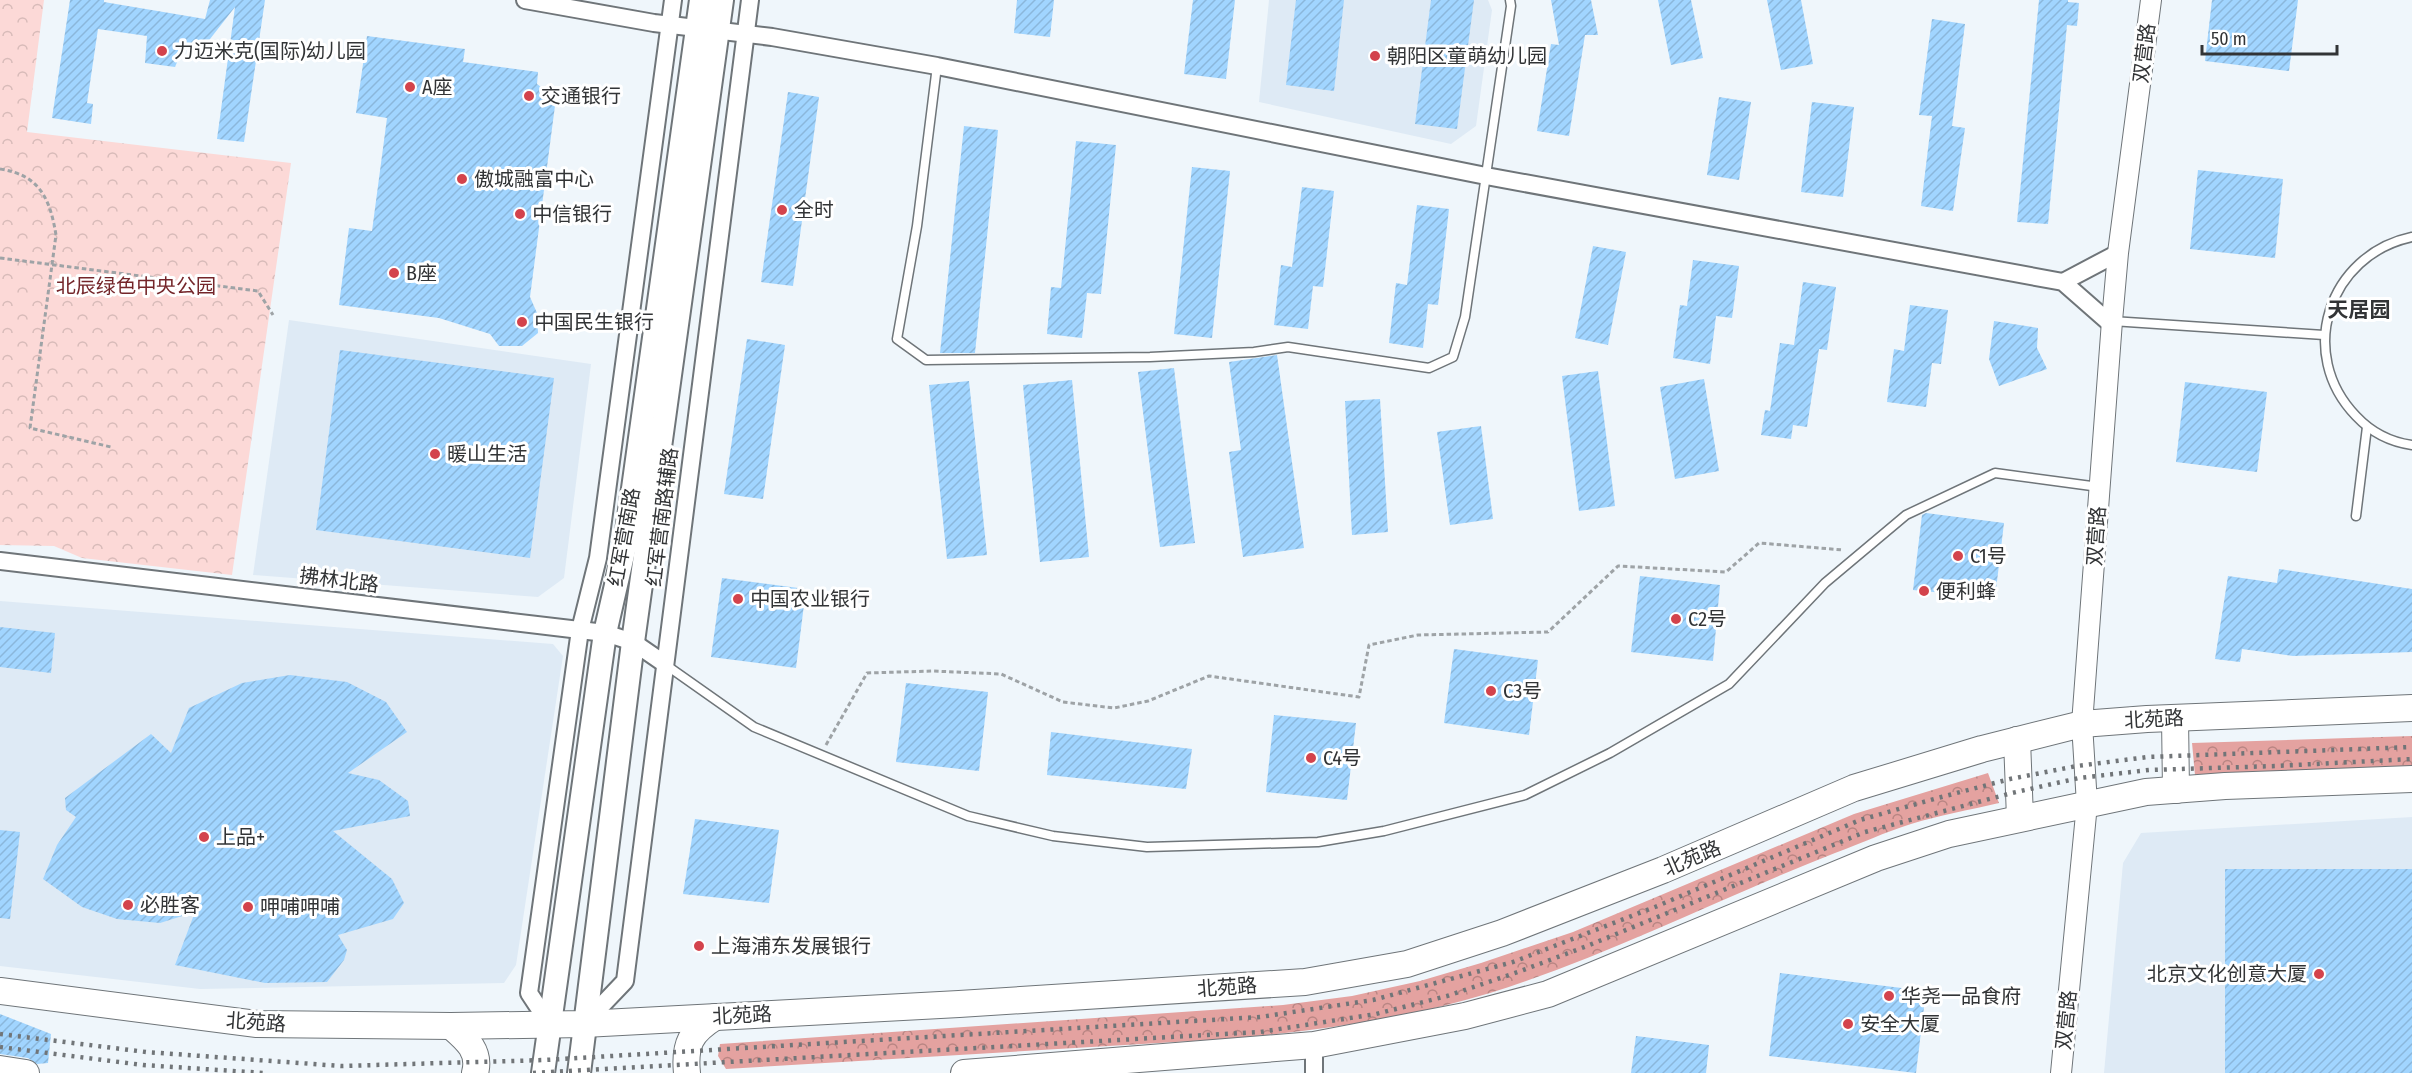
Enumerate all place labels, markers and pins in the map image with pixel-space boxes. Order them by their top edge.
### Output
place label: 力迈米克(国际)幼儿园 [174,39,366,63]
marker: 力迈米克(国际)幼儿园 [155,44,169,58]
place label: 朝阳区童萌幼儿园 [1387,44,1547,68]
marker: 朝阳区童萌幼儿园 [1368,49,1382,63]
place label: A座 [422,75,453,99]
marker: A座 [403,80,417,94]
place label: 交通银行 [541,84,621,108]
marker: 交通银行 [522,89,536,103]
place label: 傲城融富中心 [474,167,594,191]
marker: 傲城融富中心 [455,172,469,186]
place label: 全时 [794,198,834,222]
place label: 中信银行 [532,202,612,226]
marker: 全时 [775,203,789,217]
marker: 中信银行 [513,207,527,221]
place label: B座 [406,261,437,285]
marker: B座 [387,266,401,280]
place label: 中国民生银行 [534,310,654,334]
marker: 中国民生银行 [515,315,529,329]
place label: 暖山生活 [447,442,527,466]
marker: 暖山生活 [428,447,442,461]
place label: C1号 [1970,544,2007,568]
marker: C1号 [1951,549,1965,563]
place label: 便利蜂 [1936,579,1996,603]
marker: 便利蜂 [1917,584,1931,598]
place label: 中国农业银行 [750,587,870,611]
marker: 中国农业银行 [731,592,745,606]
place label: C2号 [1688,607,1727,631]
marker: C2号 [1669,612,1683,626]
place label: C3号 [1503,679,1542,703]
marker: C3号 [1484,684,1498,698]
place label: C4号 [1323,746,1362,770]
marker: C4号 [1304,751,1318,765]
place label: 上品+ [216,825,265,849]
marker: 上品+ [197,830,211,844]
place label: 必胜客 [140,893,200,917]
place label: 呷哺呷哺 [260,895,340,919]
marker: 必胜客 [121,898,135,912]
marker: 呷哺呷哺 [241,900,255,914]
place label: 上海浦东发展银行 [711,934,871,958]
marker: 上海浦东发展银行 [692,939,706,953]
place label: 北京文化创意大厦 [2147,962,2307,986]
marker: 北京文化创意大厦 [2312,967,2326,981]
place label: 华尧一品食府 [1901,984,2021,1008]
marker: 华尧一品食府 [1882,989,1896,1003]
place label: 安全大厦 [1860,1012,1940,1036]
marker: 安全大厦 [1841,1017,1855,1031]

